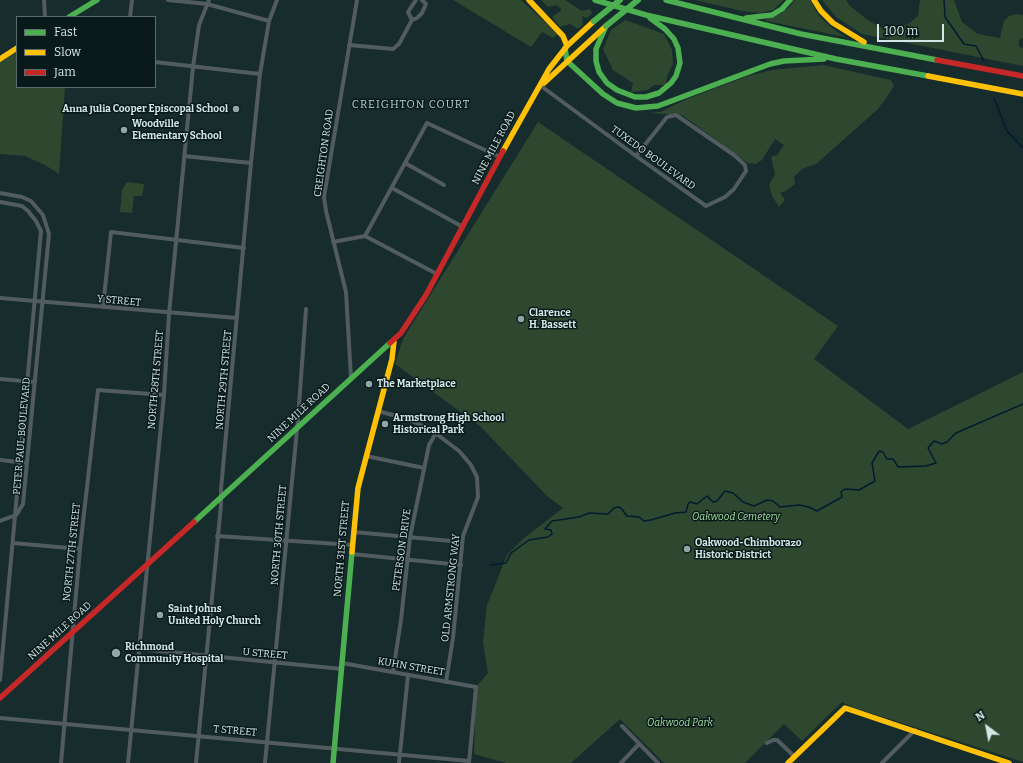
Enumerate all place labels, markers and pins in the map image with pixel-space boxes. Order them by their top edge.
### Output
place label: Anna Julia Cooper Episcopal School [62,103,228,115]
marker: Anna Julia Cooper Episcopal School [231,104,241,114]
place label: Woodville Elementary School [132,118,222,142]
marker: Woodville Elementary School [119,125,129,135]
place label: Clarence H. Bassett [529,307,576,330]
marker: Clarence H. Bassett [516,314,526,324]
place label: The Marketplace [377,378,456,390]
marker: The Marketplace [364,379,374,389]
place label: Armstrong High School Historical Park [393,412,504,436]
marker: Armstrong High School Historical Park [380,419,390,429]
place label: Oakwood-Chimborazo Historic District [695,537,801,560]
marker: Oakwood-Chimborazo Historic District [682,544,692,554]
place label: Saint Johns United Holy Church [168,603,261,626]
marker: Saint Johns United Holy Church [155,610,165,620]
place label: Richmond Community Hospital [125,641,223,664]
marker: Richmond Community Hospital [110,647,122,659]

